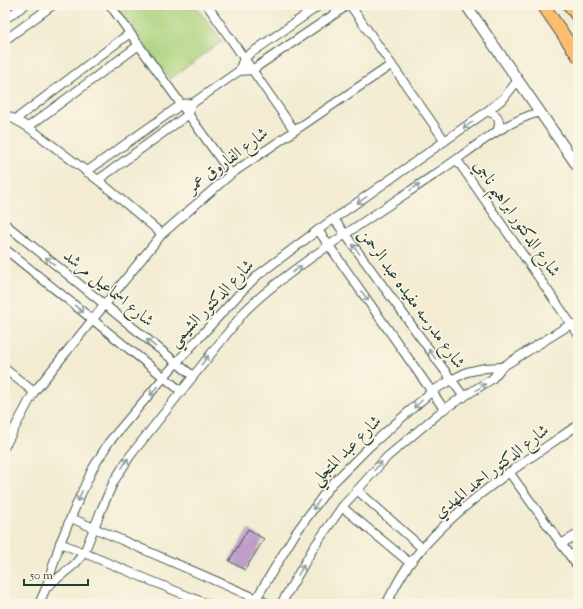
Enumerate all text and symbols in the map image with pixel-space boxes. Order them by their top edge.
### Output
one-way arrow [463,121,474,129]
street label: شارع الفاروق عمر [181,122,274,201]
street label: شارع الدكتور ابراهيم ناجي [464,156,565,284]
one-way arrow [409,183,421,191]
one-way arrow [357,196,368,204]
street label: شارع مدرسه مفيده عبد الرحمن [352,224,470,374]
one-way arrow [352,244,360,255]
street label: شارع اسماعيل مرشد [57,245,159,333]
street label: شارع الدكتور الشيمي [164,255,262,355]
one-way arrow [45,257,56,266]
one-way arrow [291,265,302,273]
one-way arrow [361,291,369,302]
one-way arrow [74,304,85,313]
one-way arrow [146,339,157,348]
one-way arrow [428,349,436,360]
one-way arrow [201,355,210,366]
one-way arrow [475,383,486,391]
one-way arrow [149,385,158,396]
one-way arrow [412,399,423,408]
street label: شارع عبد المتجلي [306,410,390,494]
street label: شارع الدكتور احمد المهدي [429,419,555,525]
one-way arrow [122,457,130,469]
one-way arrow [373,461,383,471]
one-way arrow [75,490,83,502]
one-way arrow [312,500,320,511]
scale bar [24,561,88,587]
one-way arrow [297,564,305,576]
text: 50 m [29,567,53,585]

